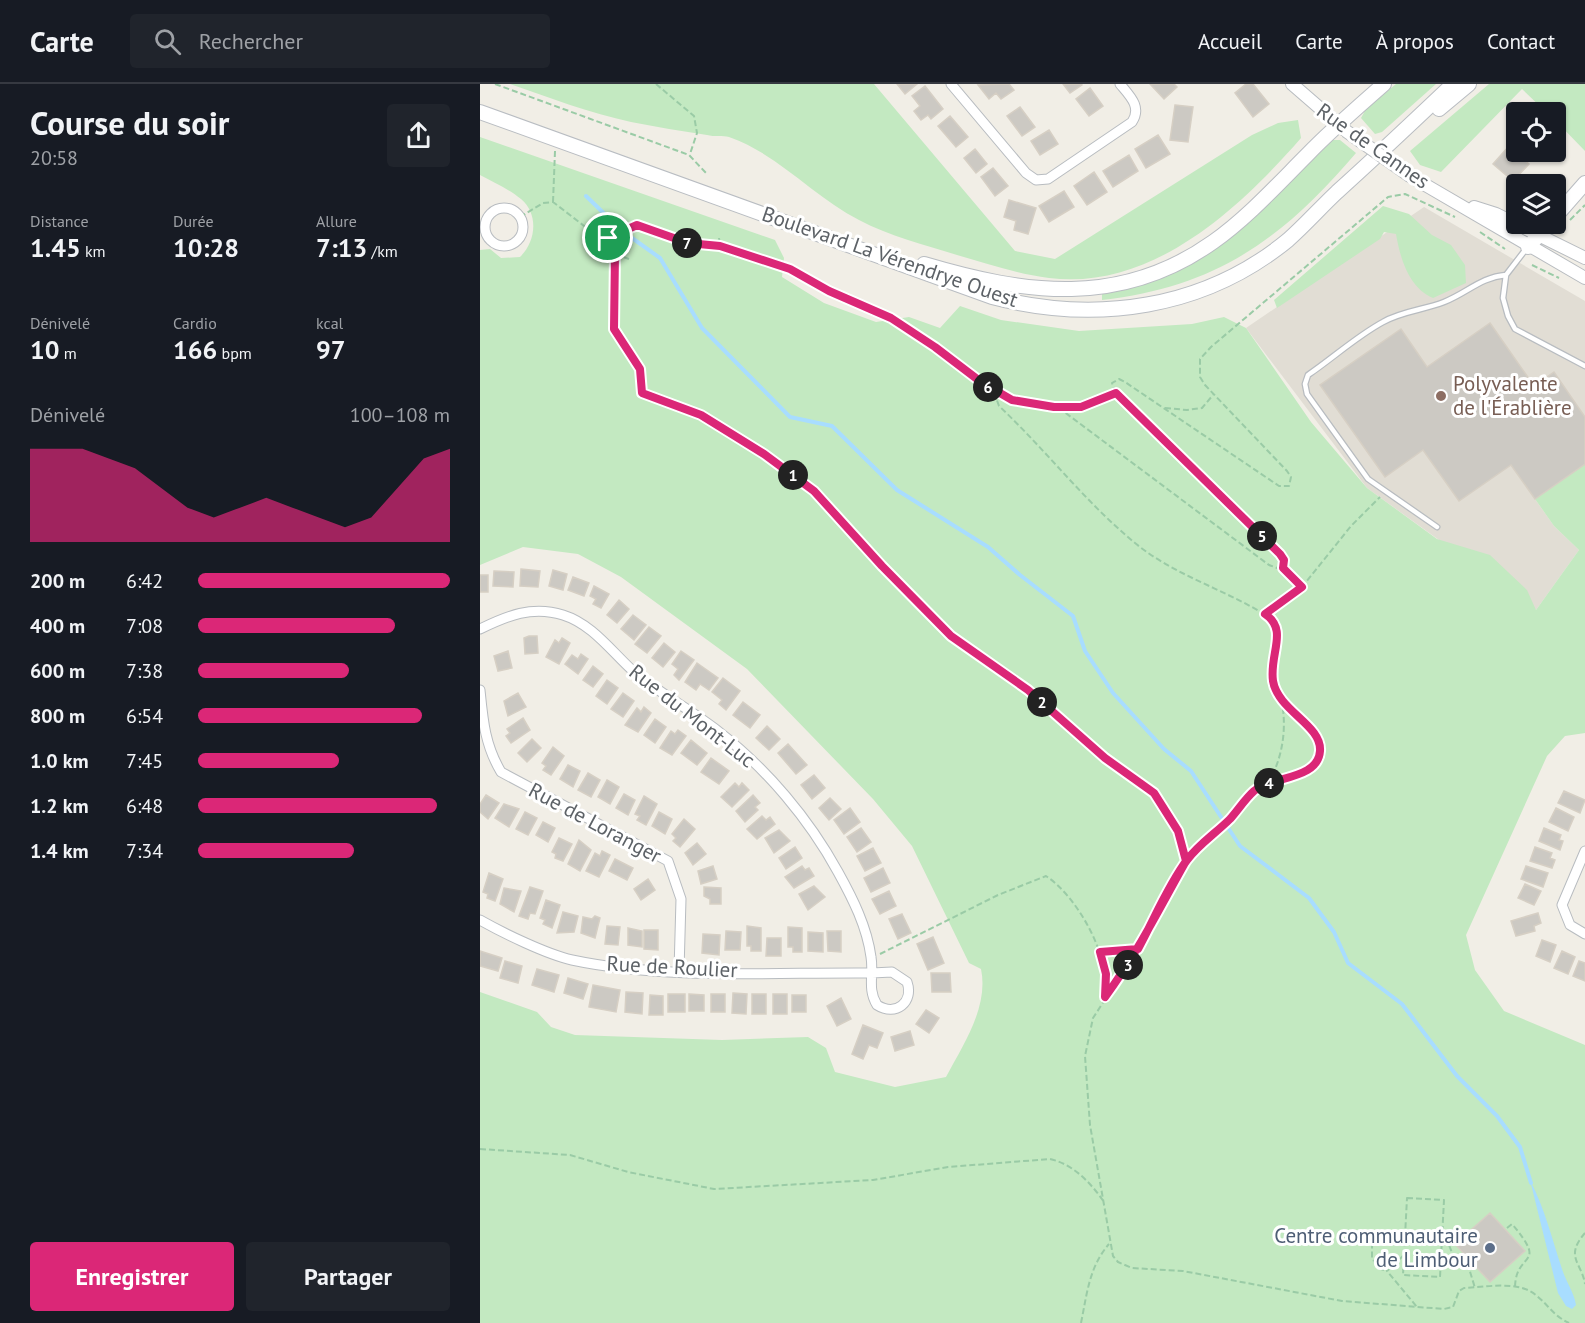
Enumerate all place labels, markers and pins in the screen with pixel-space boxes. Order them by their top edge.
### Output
pin [582,212,633,263]
pin: 7 [672,228,702,258]
place label: Polyvalente de l'Érablière [1453,370,1572,421]
pin: 6 [973,372,1003,402]
marker: Polyvalente de l'Érablière [1434,389,1448,403]
pin: 1 [778,460,808,490]
pin: 5 [1247,521,1277,551]
pin: 2 [1027,687,1057,717]
pin: 4 [1254,768,1284,798]
pin: 3 [1113,950,1143,980]
place label: Centre communautaire de Limbour [1274,1222,1478,1273]
marker: Centre communautaire de Limbour [1483,1241,1497,1255]

